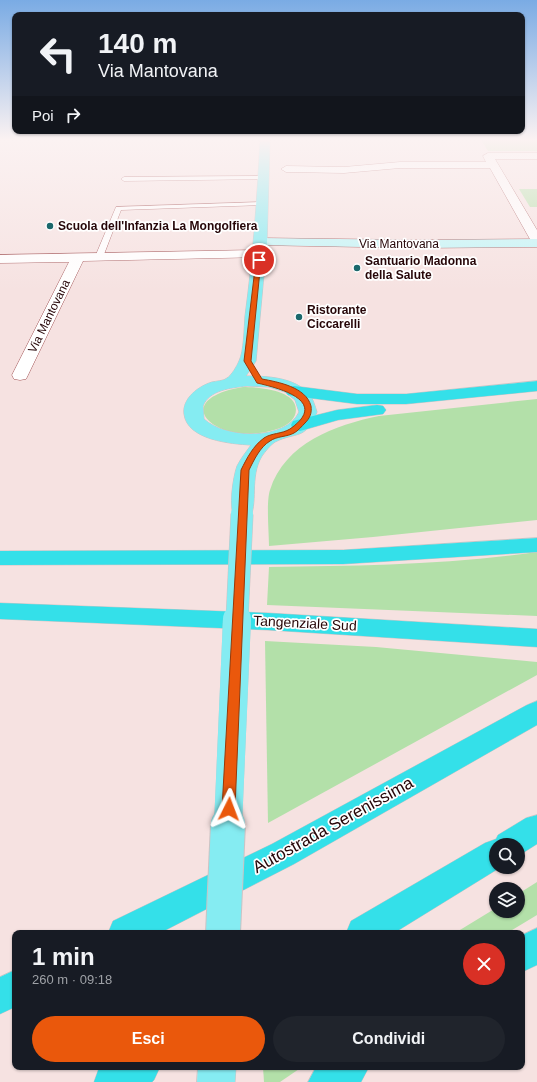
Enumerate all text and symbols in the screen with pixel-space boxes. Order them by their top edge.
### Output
icon: left [32,28,84,80]
text: 140 m [98,28,177,59]
text: Via Mantovana [98,61,218,81]
icon: right [62,104,84,126]
text: Poi [32,107,54,124]
place label: Scuola dell'Infanzia La Mongolfiera [58,219,258,233]
marker: Scuola dell'Infanzia La Mongolfiera [45,221,55,231]
street label: Via Mantovana [359,237,439,251]
pin [242,243,276,277]
icon: arrive [248,249,270,271]
place label: Santuario Madonna della Salute [365,254,477,282]
marker: Santuario Madonna della Salute [352,263,362,273]
street label: Via Mantovana [25,277,73,355]
place label: Ristorante Ciccarelli [307,303,367,331]
marker: Ristorante Ciccarelli [294,312,304,322]
street label: Tangenziale Sud [253,612,357,634]
street label: Autostrada Serenissima [249,773,417,877]
position arrow [208,788,250,830]
map controls [489,838,525,918]
button: search [489,838,525,874]
button: layers [489,882,525,918]
text: 1 min [32,943,95,970]
button: close [463,943,505,985]
text: 260 m · 09:18 [32,972,112,987]
button: Esci [32,1016,265,1062]
button: Condividi [273,1016,505,1062]

